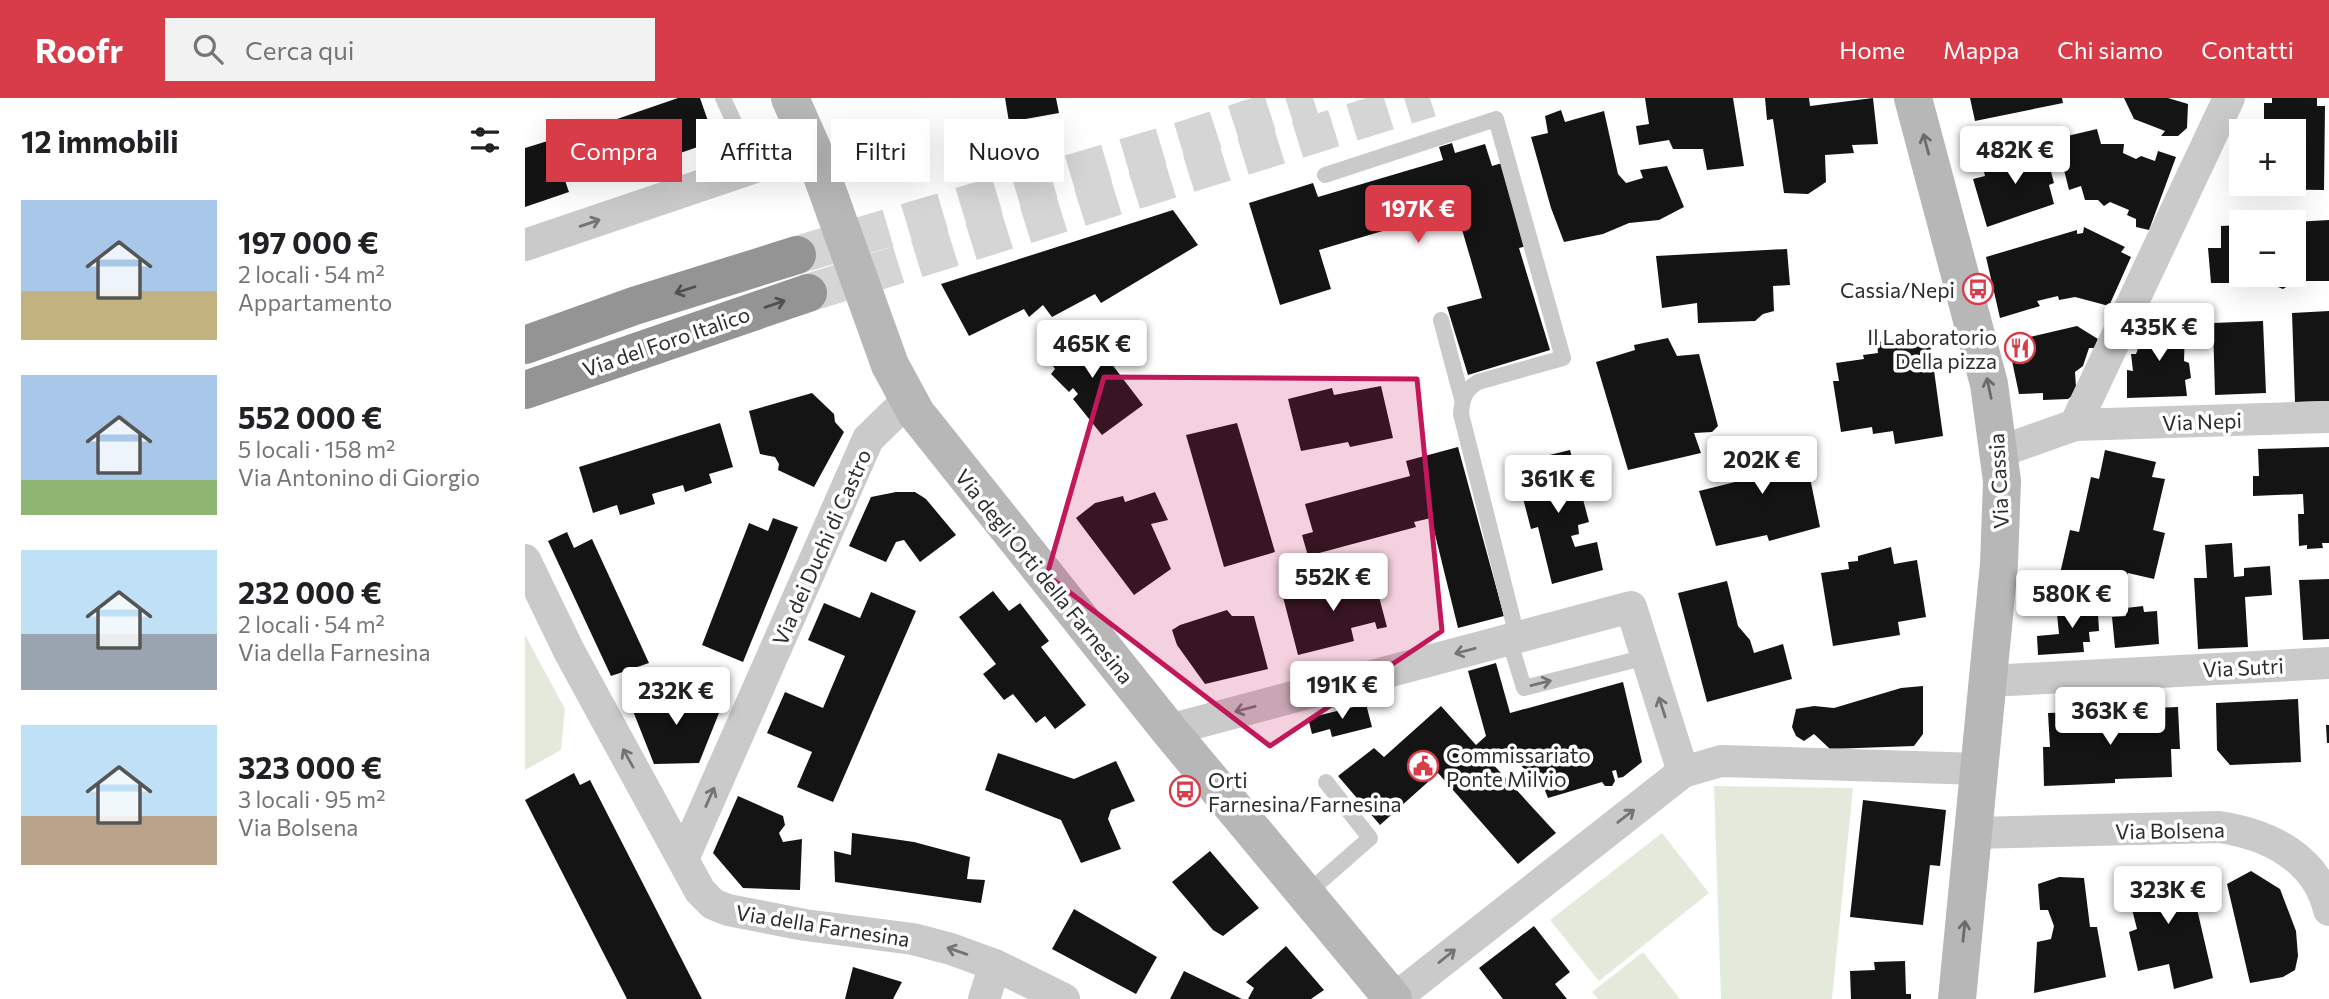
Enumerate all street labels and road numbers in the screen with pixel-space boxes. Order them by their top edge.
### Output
street label: Via del Foro Italico [579,301,753,381]
street label: Via Nepi [2162,407,2242,435]
street label: Via Cassia [1983,433,2013,529]
street label: Via dei Duchi di Castro [766,445,876,649]
street label: Via degli Orti della Farnesina [951,464,1139,688]
street label: Via Sutri [2202,652,2284,682]
street label: Via Bolsena [2115,817,2225,843]
street label: Via della Farnesina [734,899,912,951]

